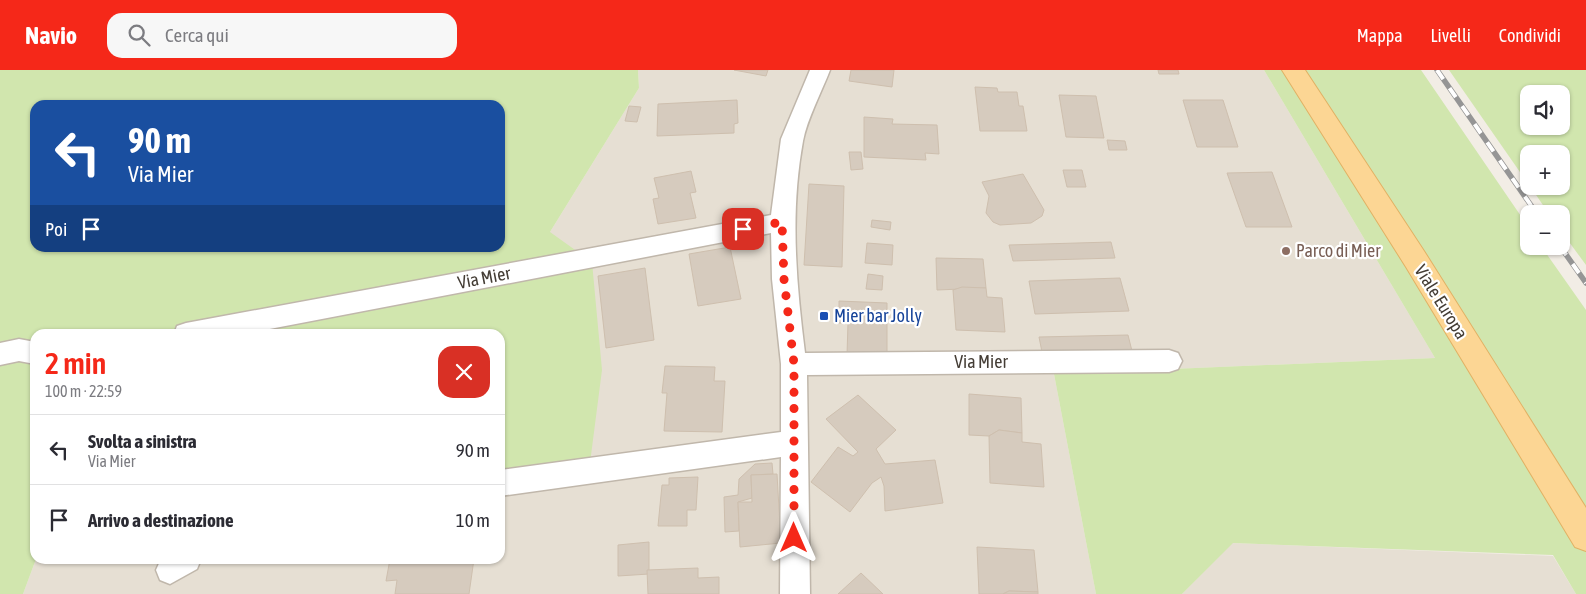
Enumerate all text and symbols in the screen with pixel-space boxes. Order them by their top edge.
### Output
search box [107,13,457,58]
icon: search [125,21,153,49]
text: Navio [25,22,77,49]
text: Cerca qui [165,24,229,46]
text: Mappa [1357,25,1403,46]
text: Livelli [1431,25,1471,46]
text: Condividi [1499,25,1561,46]
map controls [1520,85,1570,255]
button: sound [1520,85,1570,135]
icon: left [45,120,110,185]
text: 90 m [128,120,191,160]
button: + [1520,145,1570,195]
text: Via Mier [128,161,193,187]
button: − [1520,205,1570,255]
pin [722,208,764,250]
icon: arrive [77,215,105,243]
icon: arrive [729,215,757,243]
text: Poi [45,218,67,240]
place label: Parco di Mier [1296,240,1381,261]
marker: Parco di Mier [1280,245,1292,257]
street label: Viale Europa [1410,261,1472,343]
street label: Via Mier [456,262,513,293]
place label: Mier bar Jolly [834,305,922,326]
marker: Mier bar Jolly [818,310,830,322]
text: 2 min [45,346,106,380]
button: close [438,346,490,398]
street label: Via Mier [954,351,1008,372]
text: 100 m · 22:59 [45,382,122,400]
text: Svolta a sinistra [88,430,197,452]
icon: left [45,436,73,464]
text: 90 m [456,439,490,461]
text: Via Mier [88,452,136,470]
icon: arrive [45,506,73,534]
text: Arrivo a destinazione [88,509,234,531]
text: 10 m [456,509,490,531]
position arrow [767,511,819,563]

